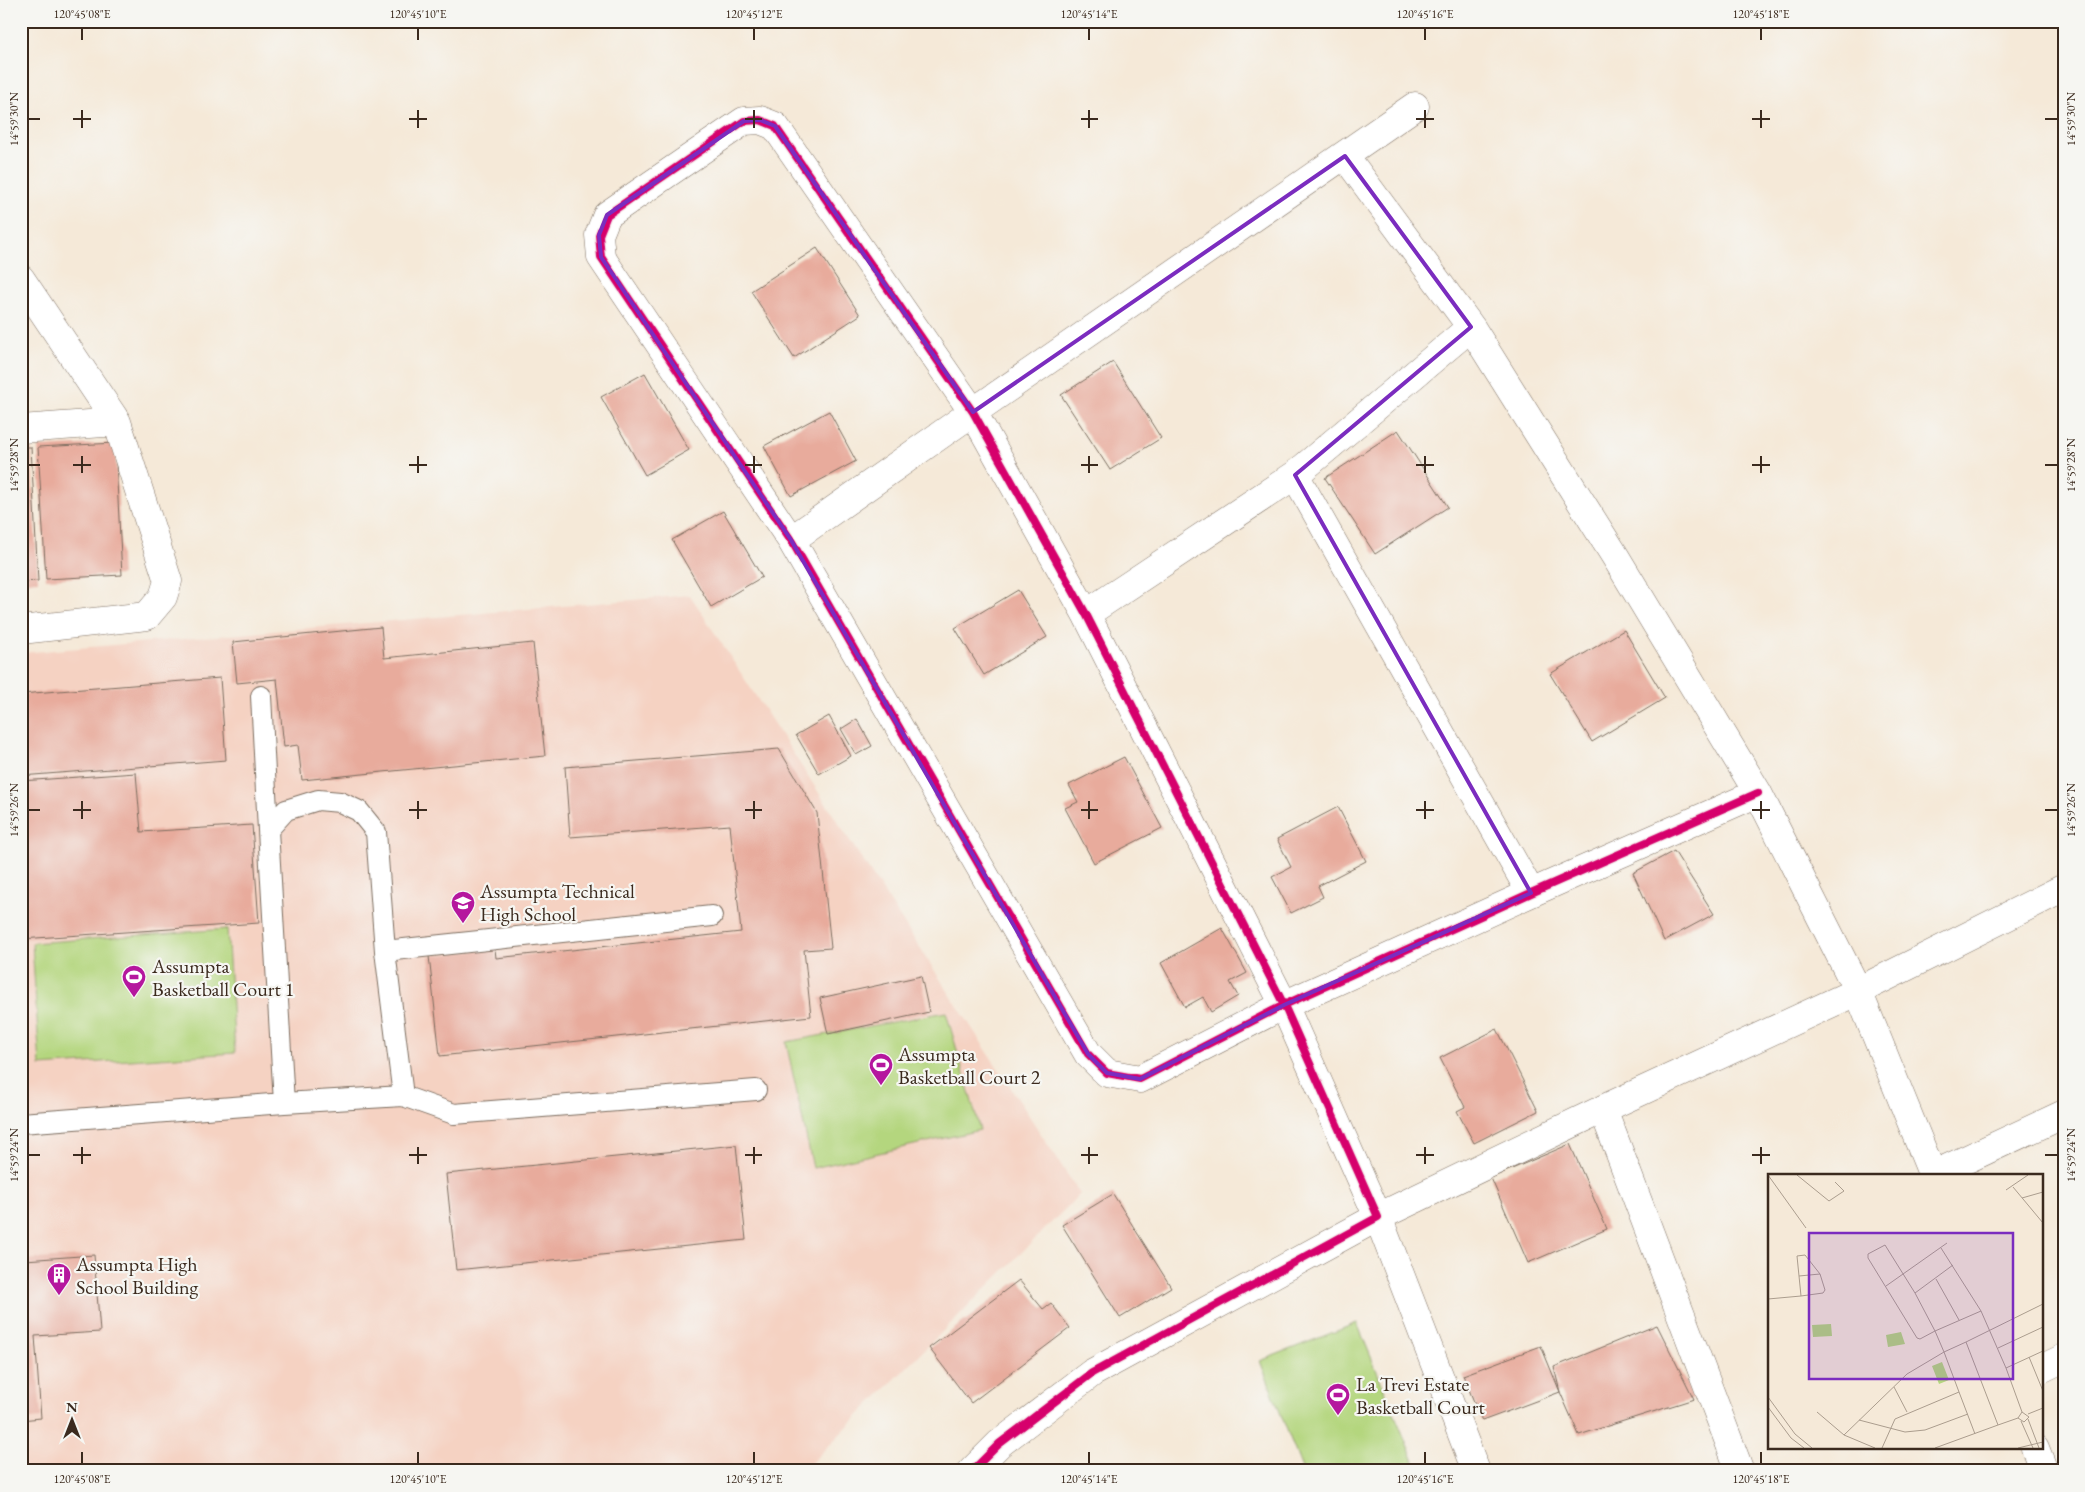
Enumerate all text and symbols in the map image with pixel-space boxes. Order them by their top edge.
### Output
text: 120°45'08"E [54,6,111,22]
text: 120°45'10"E [390,6,447,22]
text: 120°45'12"E [726,6,783,22]
text: 120°45'14"E [1061,6,1118,22]
text: 120°45'16"E [1397,6,1454,22]
text: 120°45'18"E [1733,6,1790,22]
text: 14°59'30"N [6,92,22,146]
text: 14°59'30"N [2063,92,2079,146]
text: 14°59'28"N [6,438,22,492]
text: 14°59'28"N [2063,438,2079,492]
text: 14°59'26"N [6,783,22,837]
text: 14°59'26"N [2063,783,2079,837]
place label: Assumpta Technical High School [479,878,635,927]
school or university icon: Assumpta Technical High School [450,890,476,924]
place label: Assumpta Basketball Court 1 [151,953,294,1002]
sports icon: Assumpta Basketball Court 1 [121,964,147,998]
place label: Assumpta Basketball Court 2 [897,1041,1041,1090]
sports icon: Assumpta Basketball Court 2 [868,1052,894,1086]
text: 14°59'24"N [6,1128,22,1182]
text: 14°59'24"N [2063,1128,2079,1182]
inset map [1768,1174,2042,1450]
place label: Assumpta High School Building [75,1251,199,1300]
building icon: Assumpta High School Building [46,1262,72,1296]
place label: La Trevi Estate Basketball Court [1356,1371,1485,1420]
sports icon: La Trevi Estate Basketball Court [1325,1382,1351,1416]
north arrow [48,1394,98,1444]
text: N [66,1398,78,1416]
text: 120°45'08"E [54,1471,111,1487]
text: 120°45'10"E [390,1471,447,1487]
text: 120°45'12"E [726,1471,783,1487]
text: 120°45'14"E [1061,1471,1118,1487]
text: 120°45'16"E [1397,1471,1454,1487]
text: 120°45'18"E [1733,1471,1790,1487]

